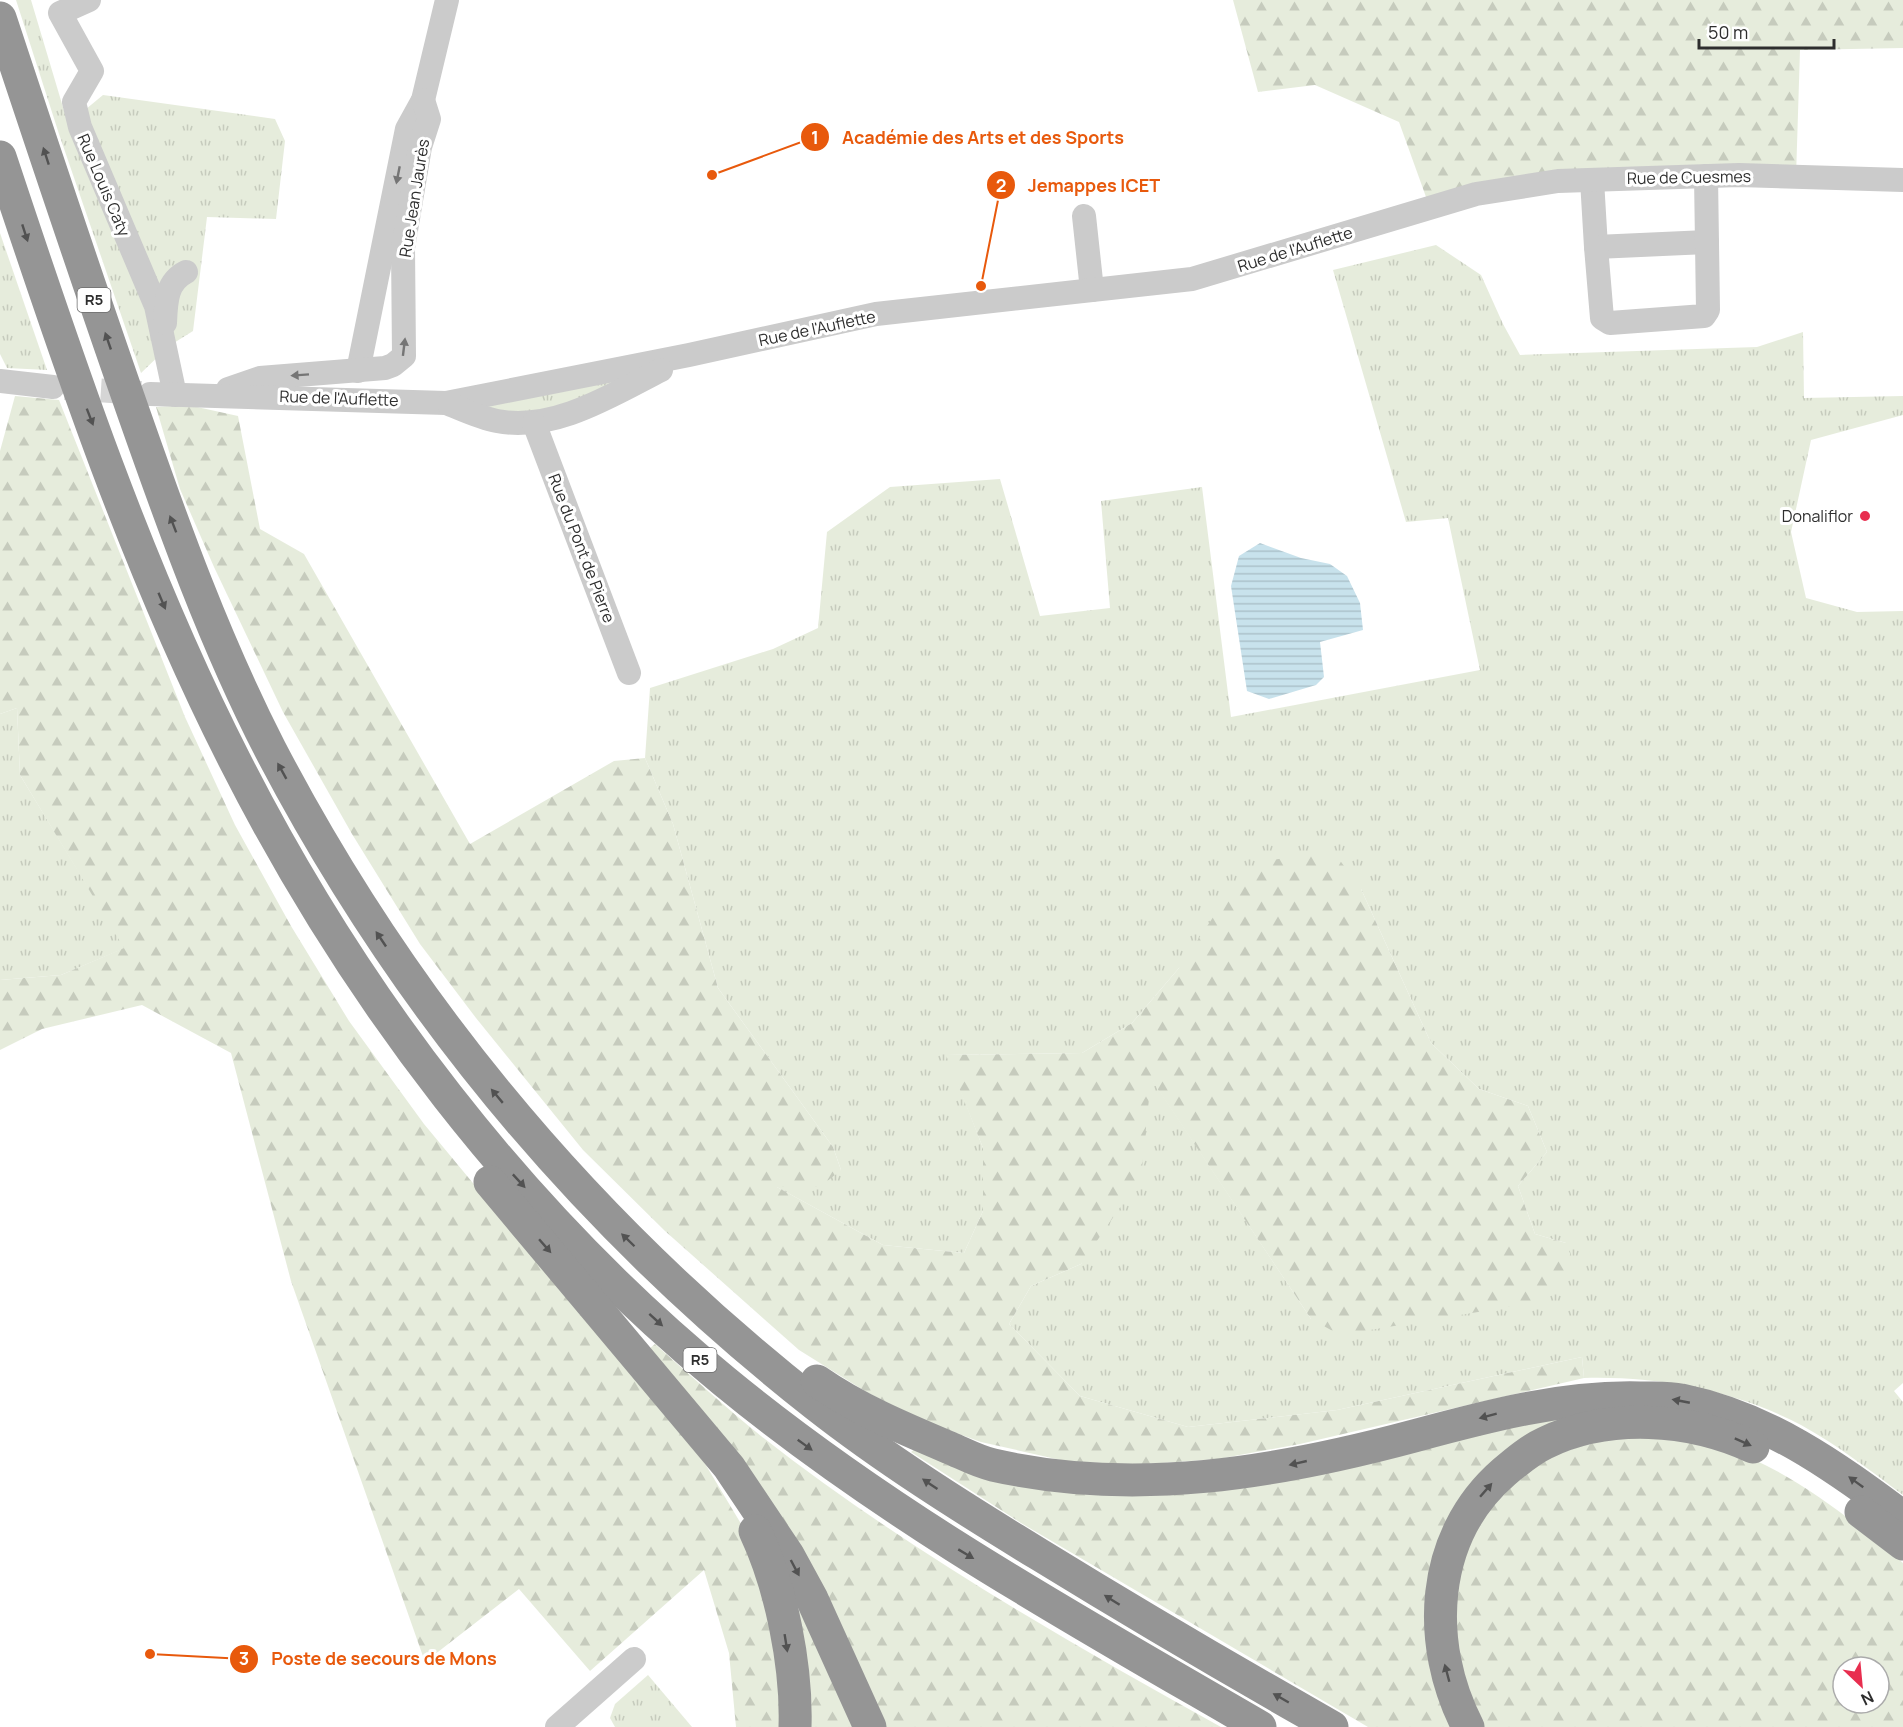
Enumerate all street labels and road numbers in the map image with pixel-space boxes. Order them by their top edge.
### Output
street label: Rue Louis Caty [72,130,136,240]
street label: Rue Jean Jaurès [394,137,434,259]
street label: Rue de Cuesmes [1627,165,1751,189]
street label: Rue de l'Auflette [1235,221,1355,277]
road number: R5 [78,288,110,312]
street label: Rue de l'Auflette [756,305,878,351]
street label: Rue de l'Auflette [279,385,399,411]
street label: Rue du Pont de Pierre [543,470,621,626]
road number: R5 [684,1348,716,1372]

